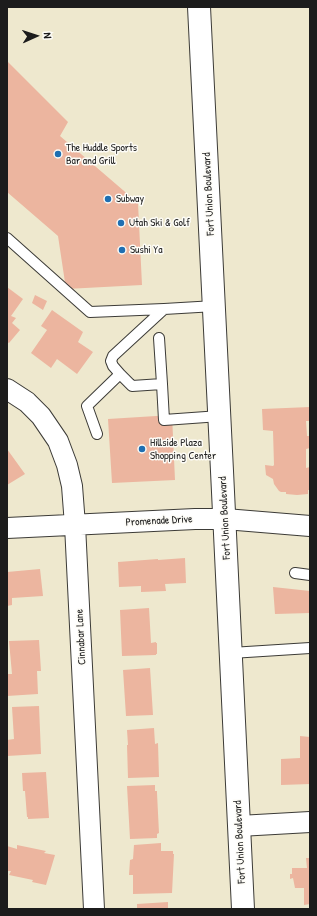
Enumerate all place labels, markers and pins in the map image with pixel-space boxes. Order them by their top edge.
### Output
place label: The Huddle Sports Bar and Grill [66,141,137,167]
marker: The Huddle Sports Bar and Grill [53,149,63,159]
place label: Subway [116,192,144,206]
marker: Subway [103,194,113,204]
place label: Utah Ski & Golf [129,216,190,230]
marker: Utah Ski & Golf [116,218,126,228]
place label: Sushi Ya [130,243,162,257]
marker: Sushi Ya [117,245,127,255]
place label: Hillside Plaza Shopping Center [150,436,216,462]
marker: Hillside Plaza Shopping Center [137,444,147,454]

